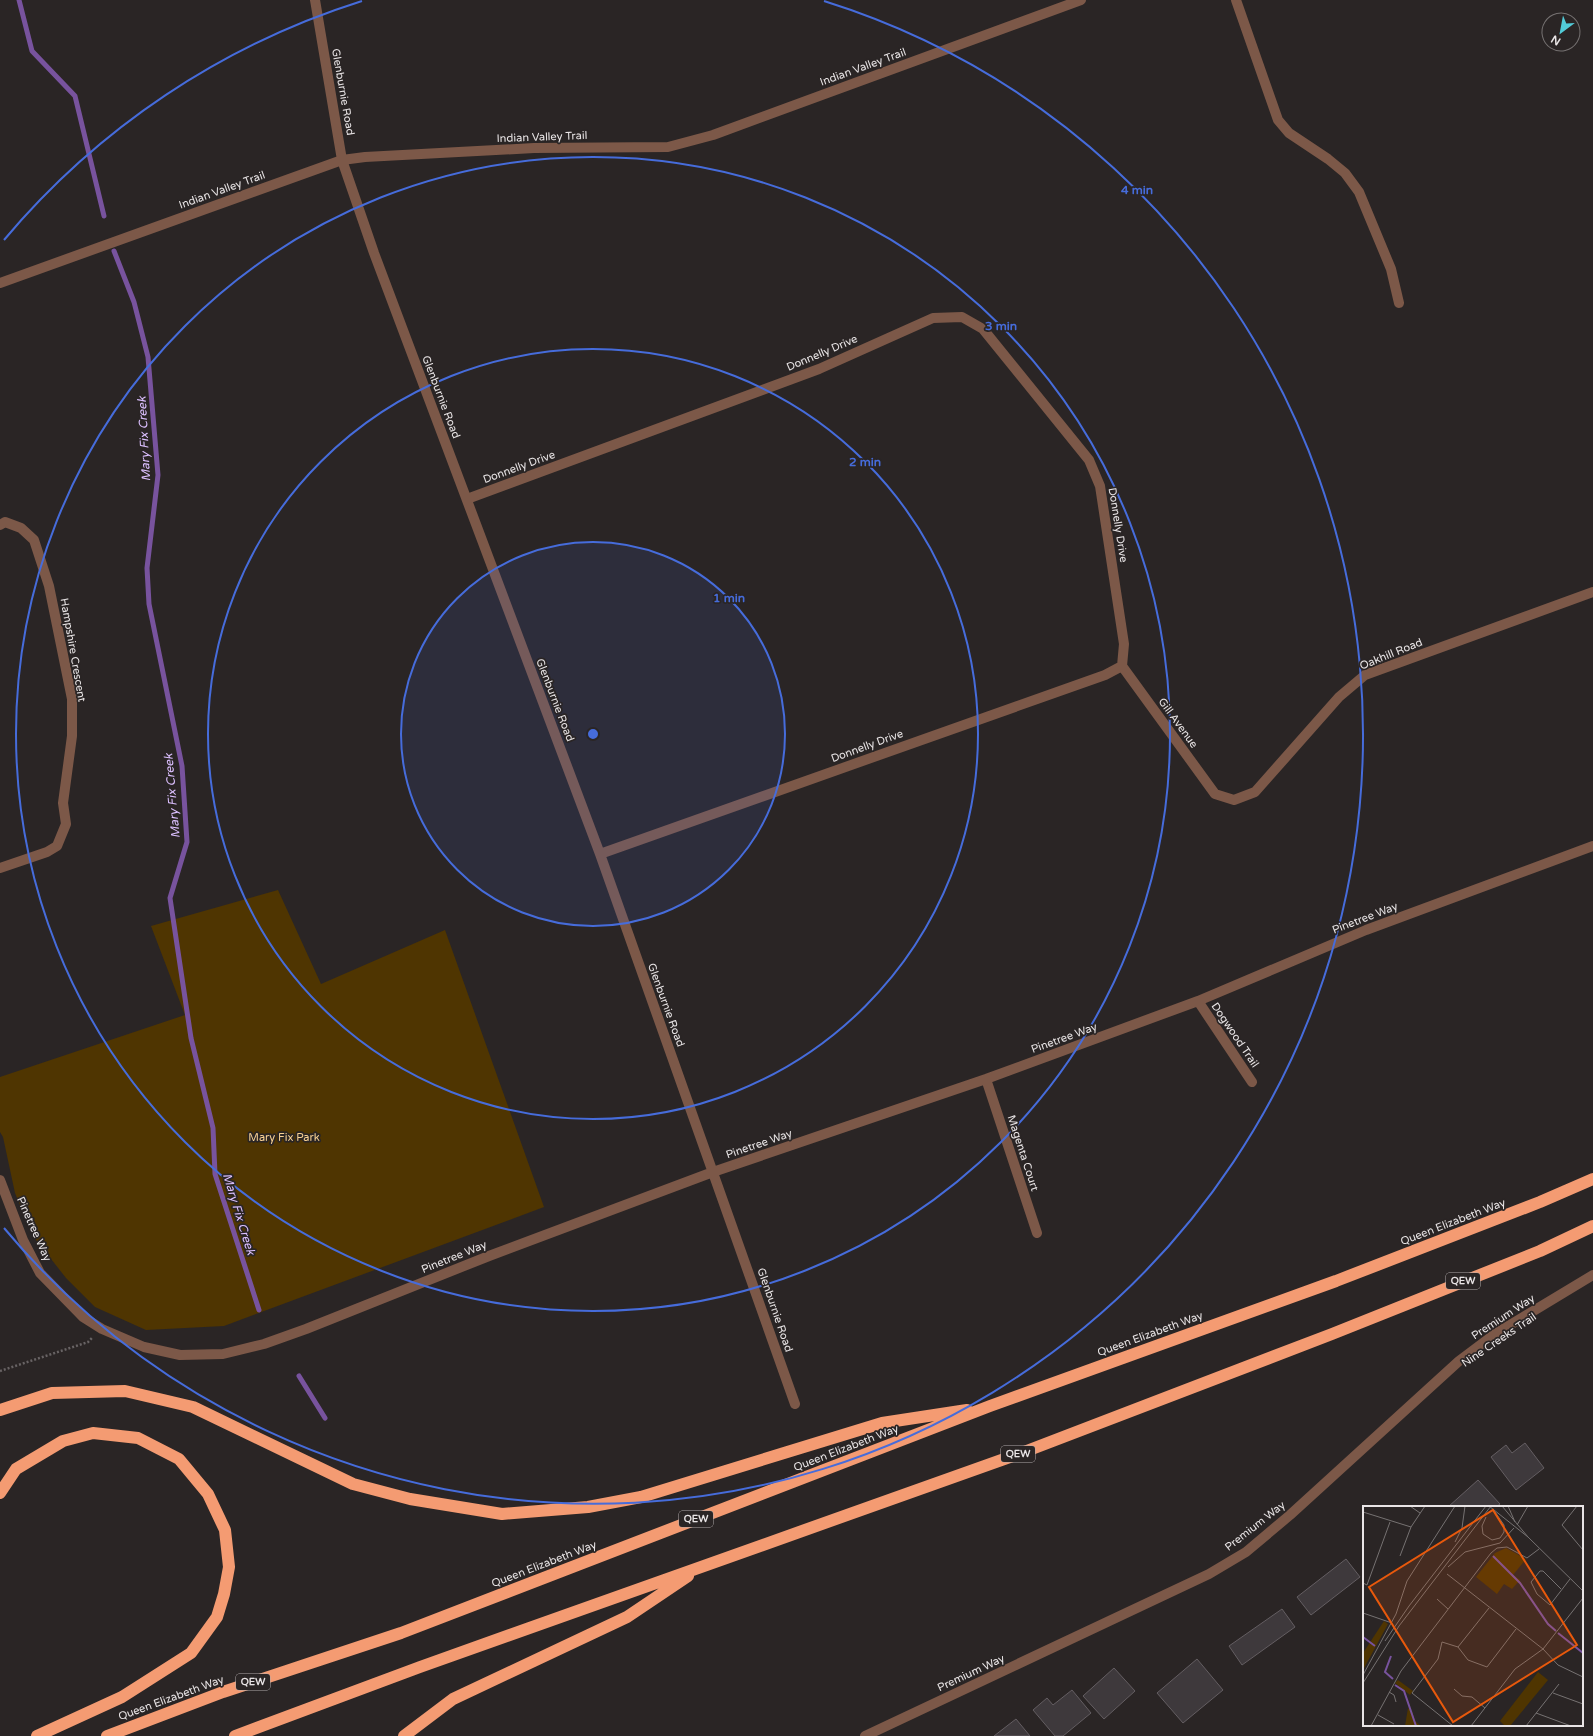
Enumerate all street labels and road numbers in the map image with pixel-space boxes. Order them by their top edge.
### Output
street label: Indian Valley Trail [818,45,908,89]
street label: Glenburnie Road [329,48,357,137]
street label: Indian Valley Trail [496,129,588,145]
street label: Indian Valley Trail [177,168,267,212]
street label: Donnelly Drive [785,332,859,374]
street label: Glenburnie Road [419,354,463,440]
street label: Donnelly Drive [481,448,557,486]
street label: Donnelly Drive [1106,487,1130,563]
street label: Hampshire Crescent [57,597,89,703]
street label: Oakhill Road [1358,636,1424,672]
street label: Glenburnie Road [533,657,577,743]
street label: Gill Avenue [1155,695,1201,751]
street label: Donnelly Drive [829,727,905,765]
street label: Pinetree Way [1330,899,1400,936]
street label: Glenburnie Road [645,961,687,1049]
street label: Dogwood Trail [1209,1000,1261,1070]
street label: Pinetree Way [1029,1020,1099,1056]
street label: Magenta Court [1005,1113,1041,1193]
street label: Pinetree Way [724,1127,794,1161]
street label: Pinetree Way [14,1195,54,1263]
street label: Queen Elizabeth Way [1399,1196,1507,1248]
street label: Pinetree Way [419,1238,489,1276]
street label: Glenburnie Road [755,1266,795,1354]
road number: QEW [1446,1273,1480,1289]
street label: Premium Way [1469,1292,1537,1342]
street label: Queen Elizabeth Way [1095,1309,1205,1359]
street label: Nine Creeks Trail [1459,1310,1539,1370]
street label: Queen Elizabeth Way [792,1422,900,1474]
road number: QEW [1001,1446,1035,1462]
street label: Premium Way [1222,1498,1288,1554]
road number: QEW [679,1511,713,1527]
street label: Queen Elizabeth Way [490,1538,598,1590]
street label: Premium Way [935,1652,1007,1694]
street label: Queen Elizabeth Way [116,1673,226,1723]
road number: QEW [236,1674,270,1690]

